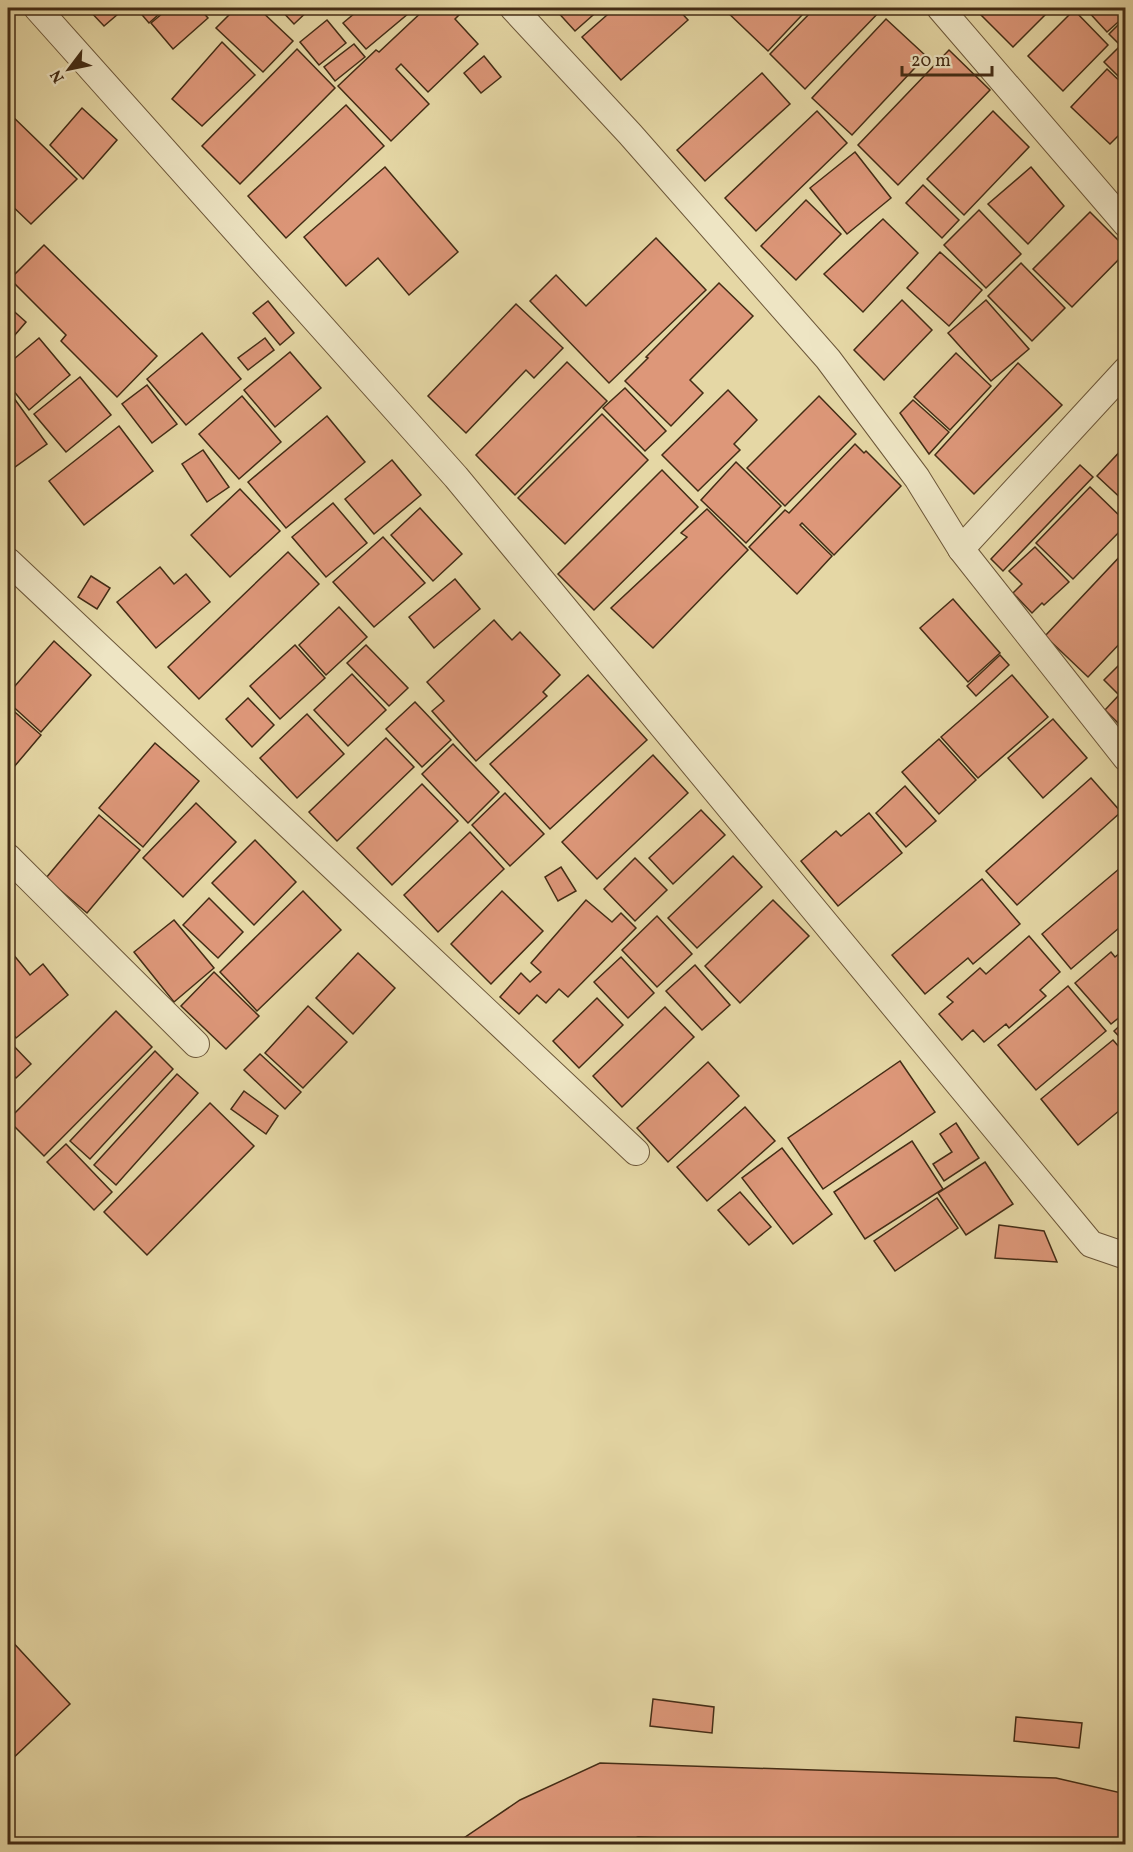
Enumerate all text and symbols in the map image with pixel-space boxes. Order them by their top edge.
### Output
north arrow [39,39,99,99]
scale bar [902,39,992,77]
text: 20 m [911,49,951,74]
text: N [45,65,70,87]

